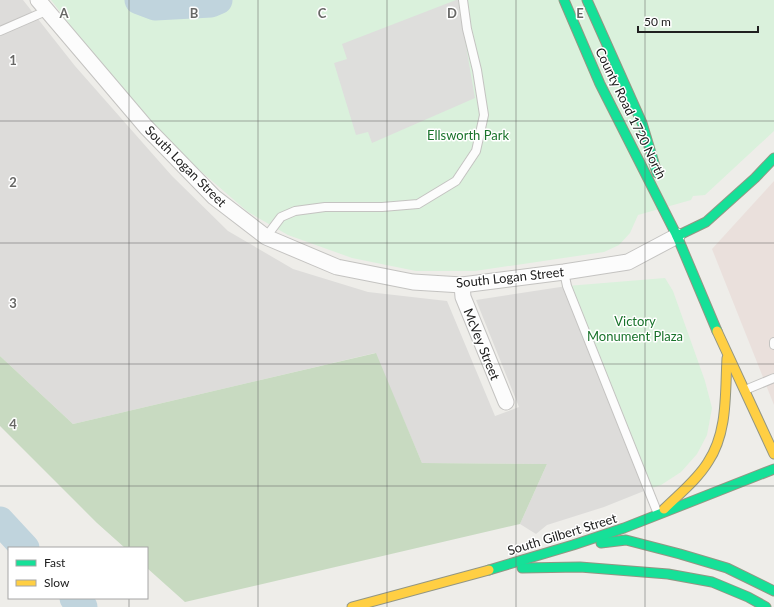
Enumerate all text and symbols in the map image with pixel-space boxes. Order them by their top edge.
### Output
text: A [58,5,69,21]
text: B [190,5,199,21]
text: C [318,5,327,21]
text: D [447,5,457,21]
text: E [576,5,584,21]
scale bar [638,8,758,34]
text: 50 m [644,14,671,29]
street label: County Road 1720 North [592,45,670,181]
text: 1 [9,52,17,68]
street label: South Logan Street [142,122,230,210]
park label: Ellsworth Park [427,127,509,143]
text: 2 [9,174,17,190]
street label: South Logan Street [455,263,565,291]
text: 3 [9,295,17,311]
street label: McVey Street [460,306,504,382]
park label: Victory Monument Plaza [587,313,683,344]
text: 4 [9,416,17,432]
street label: South Gilbert Street [505,510,619,558]
legend [8,547,148,599]
text: Fast [44,555,66,570]
text: Slow [44,575,70,590]

